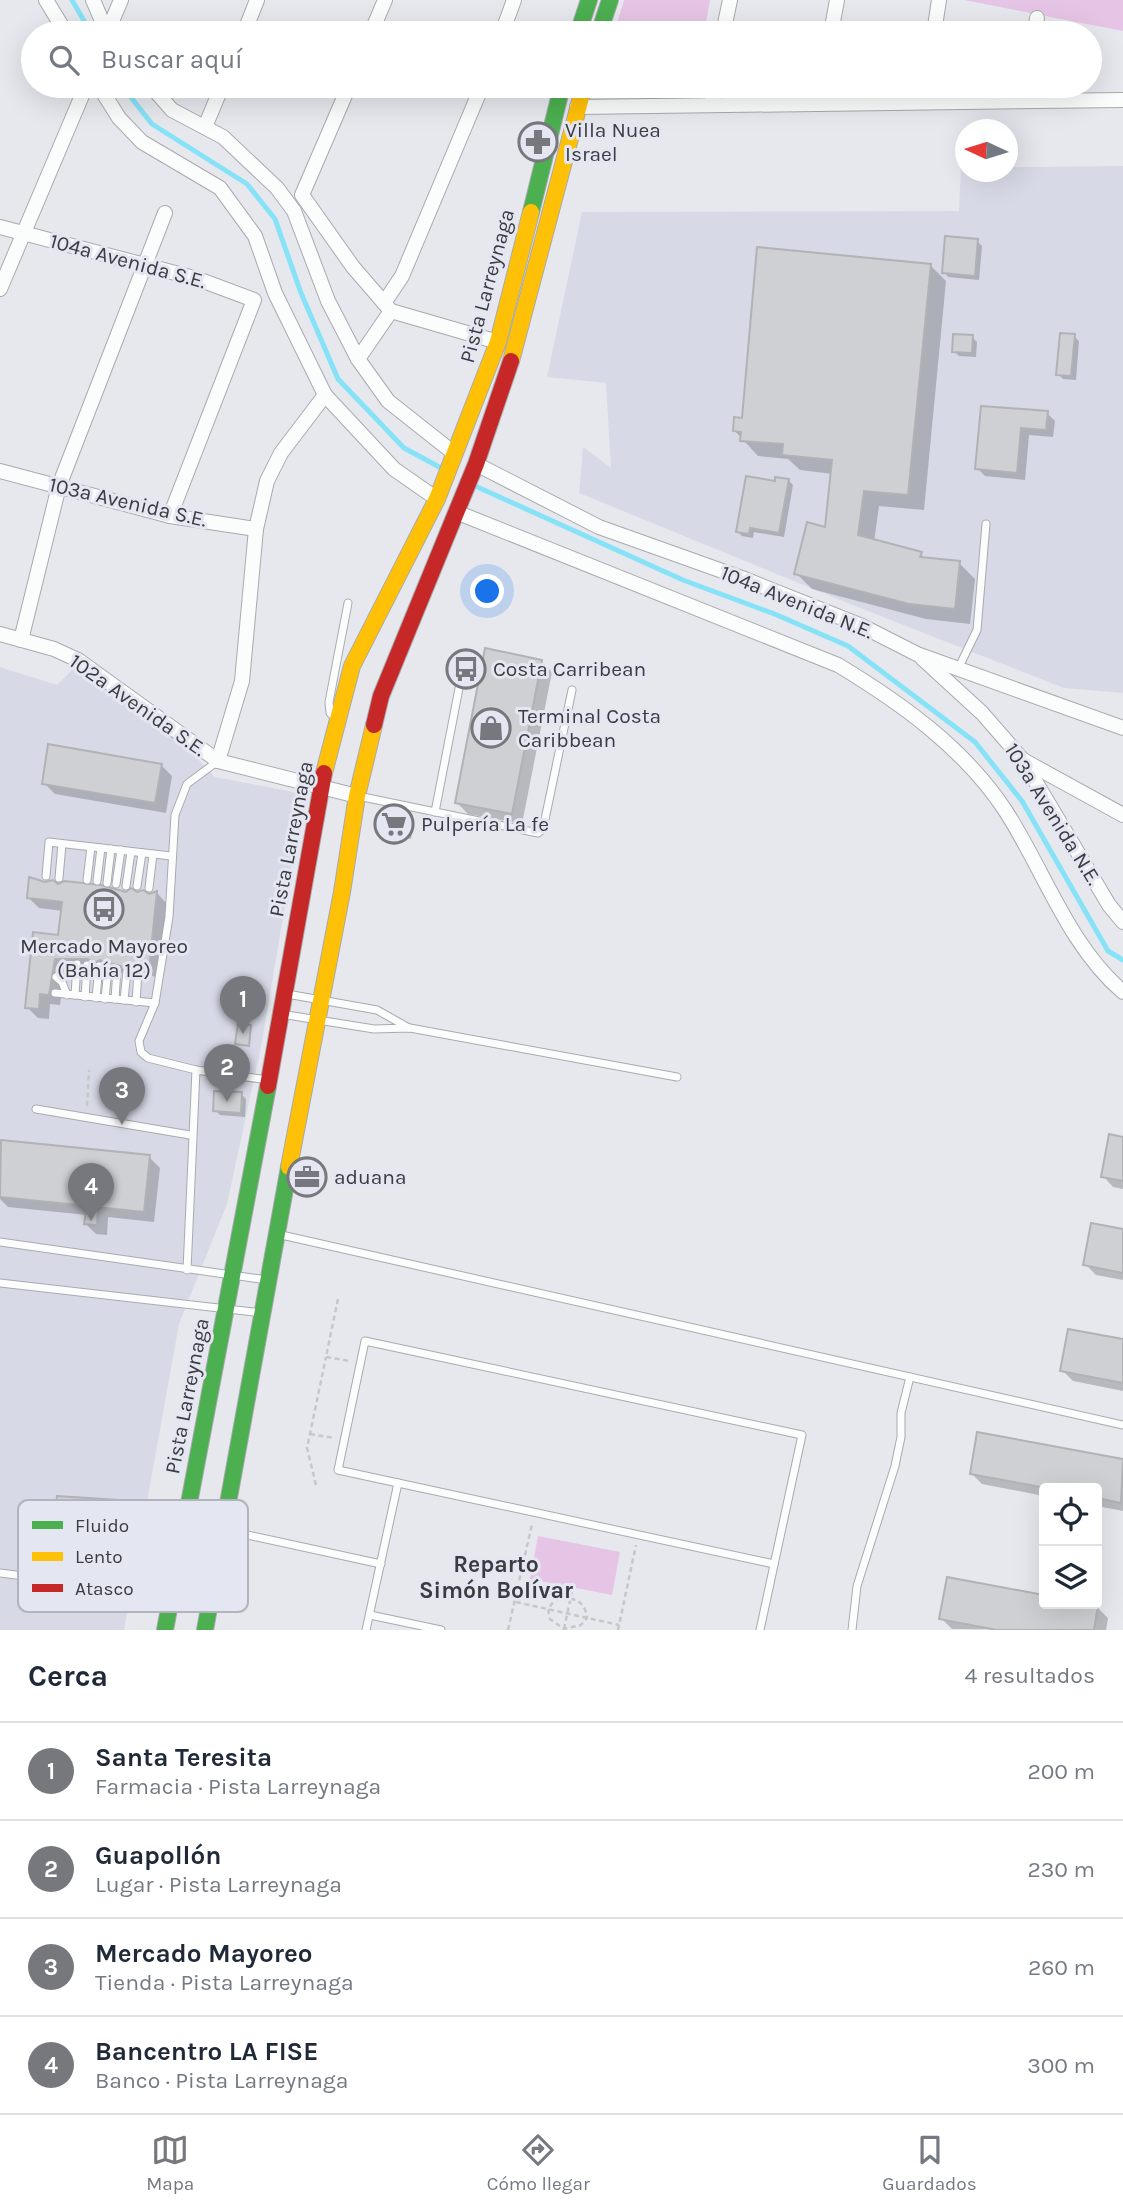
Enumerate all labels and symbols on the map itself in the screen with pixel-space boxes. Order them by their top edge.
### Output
place label: Villa Nuea Israel [565,118,661,166]
north arrow [955,119,1018,182]
pharmacy icon: Villa Nuea Israel [517,121,559,163]
street label: Pista Larreynaga [455,207,519,365]
street label: 104a Avenida S.E. [47,229,209,293]
street label: 103a Avenida S.E. [47,472,209,532]
street label: 104a Avenida N.E. [717,560,877,644]
your location [470,574,504,608]
bus stop icon: Costa Carribean [445,648,487,690]
street label: 102a Avenida S.E. [65,649,211,761]
place label: Costa Carribean [493,657,646,681]
place label: Terminal Costa Caribbean [518,704,661,752]
shop icon: Terminal Costa Caribbean [470,707,512,749]
street label: 103a Avenida N.E. [1000,739,1106,890]
street label: Pista Larreynaga [264,759,318,919]
supermarket icon: Pulpería La fe [373,803,415,845]
place label: Pulpería La fe [421,812,549,836]
bus stop icon: Mercado Mayoreo (Bahía 12) [83,888,125,930]
place label: Mercado Mayoreo (Bahía 12) [20,934,188,982]
pin: 1 [220,976,266,1034]
pin: 2 [204,1044,250,1102]
pin: 3 [99,1067,145,1125]
office icon: aduana [286,1156,328,1198]
pin: 4 [68,1163,114,1221]
place label: aduana [334,1165,407,1189]
street label: Pista Larreynaga [160,1316,214,1476]
legend [18,1500,248,1612]
text: Fluido [75,1515,129,1537]
text: Lento [75,1546,123,1568]
district label: Reparto Simón Bolívar [419,1551,573,1604]
text: Atasco [75,1578,134,1600]

